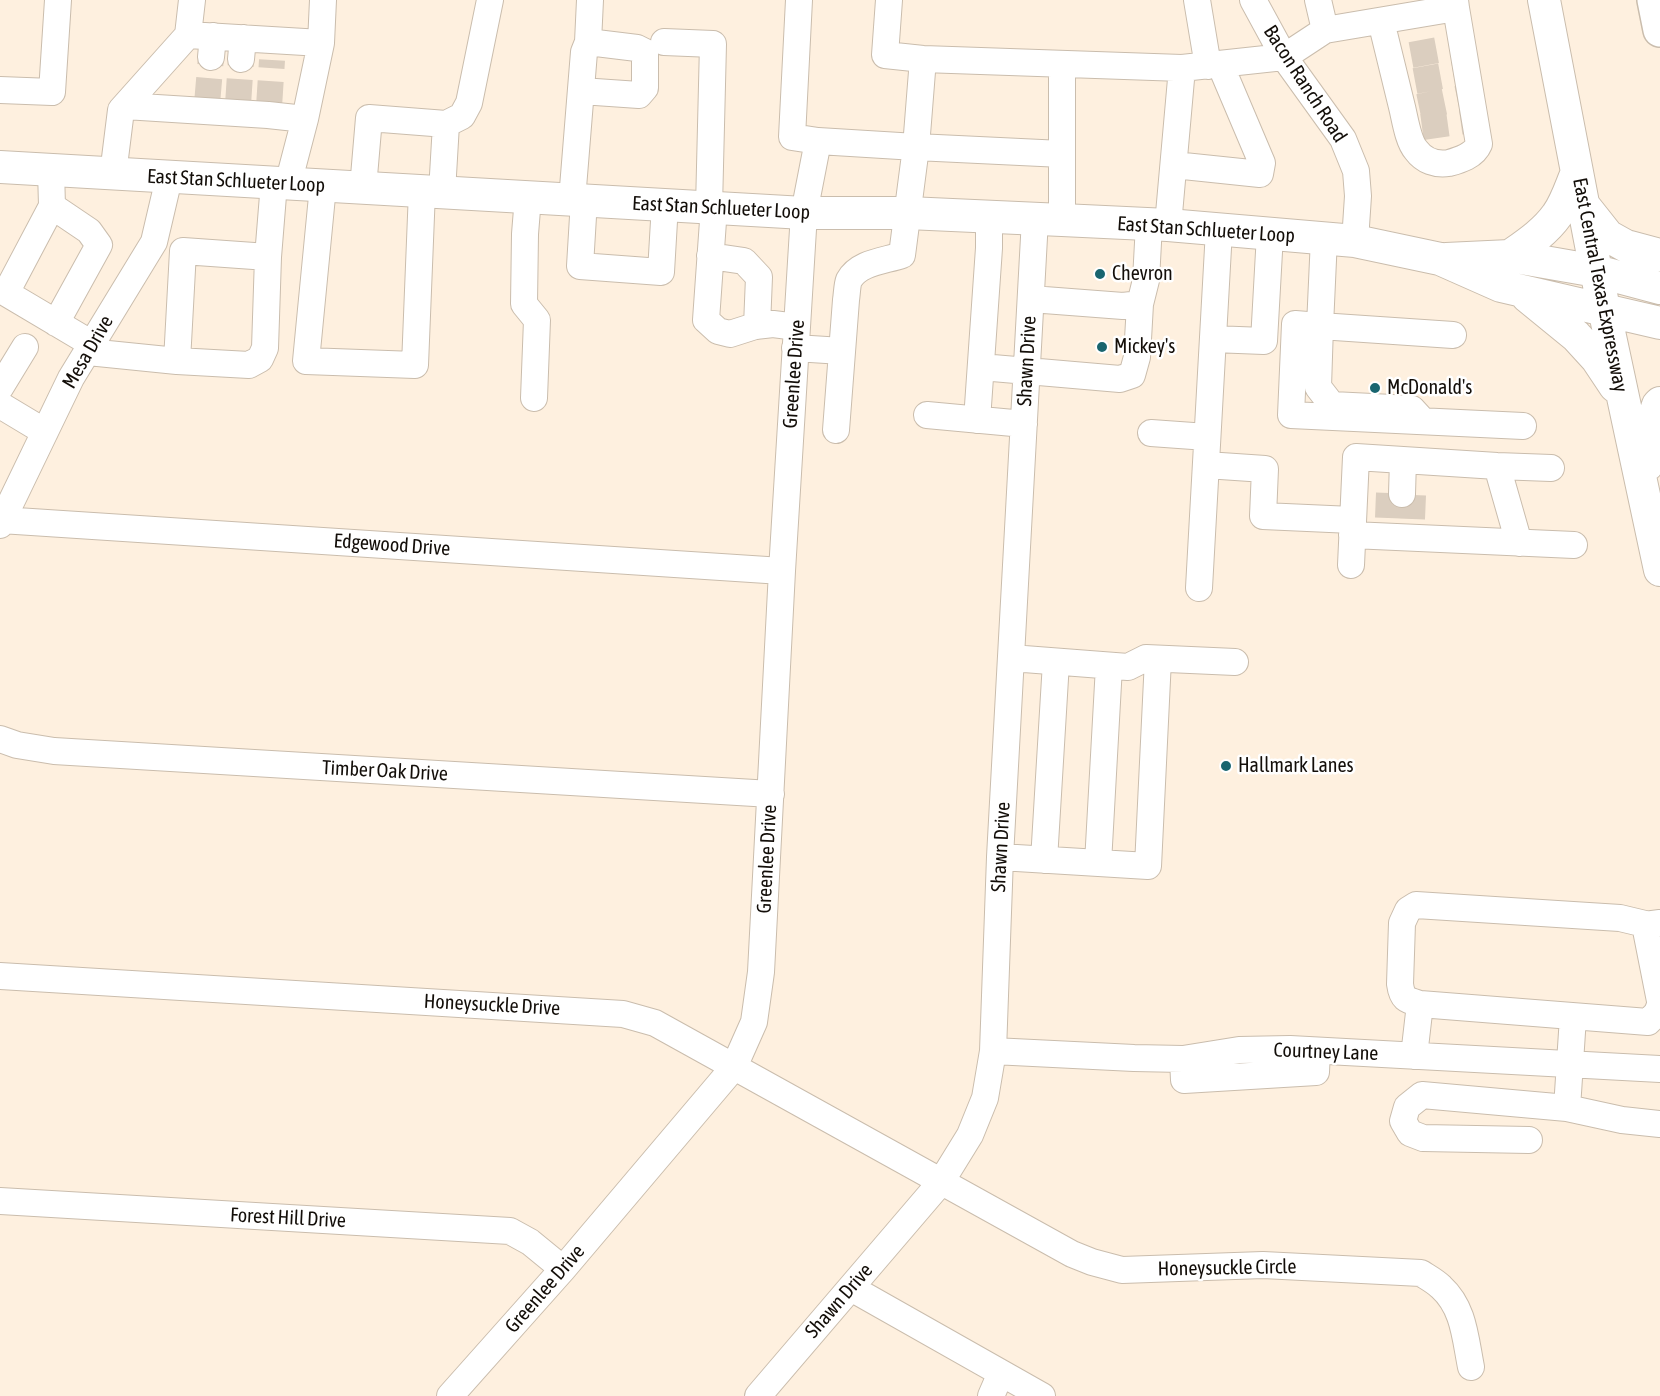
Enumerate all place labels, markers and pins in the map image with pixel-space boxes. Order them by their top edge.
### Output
place label: Chevron [1112,262,1173,286]
marker: Chevron [1093,267,1107,281]
place label: Mickey's [1114,335,1175,359]
marker: Mickey's [1095,340,1109,354]
place label: McDonald's [1387,376,1472,400]
marker: McDonald's [1368,381,1382,395]
place label: Hallmark Lanes [1238,754,1354,778]
marker: Hallmark Lanes [1219,759,1233,773]

